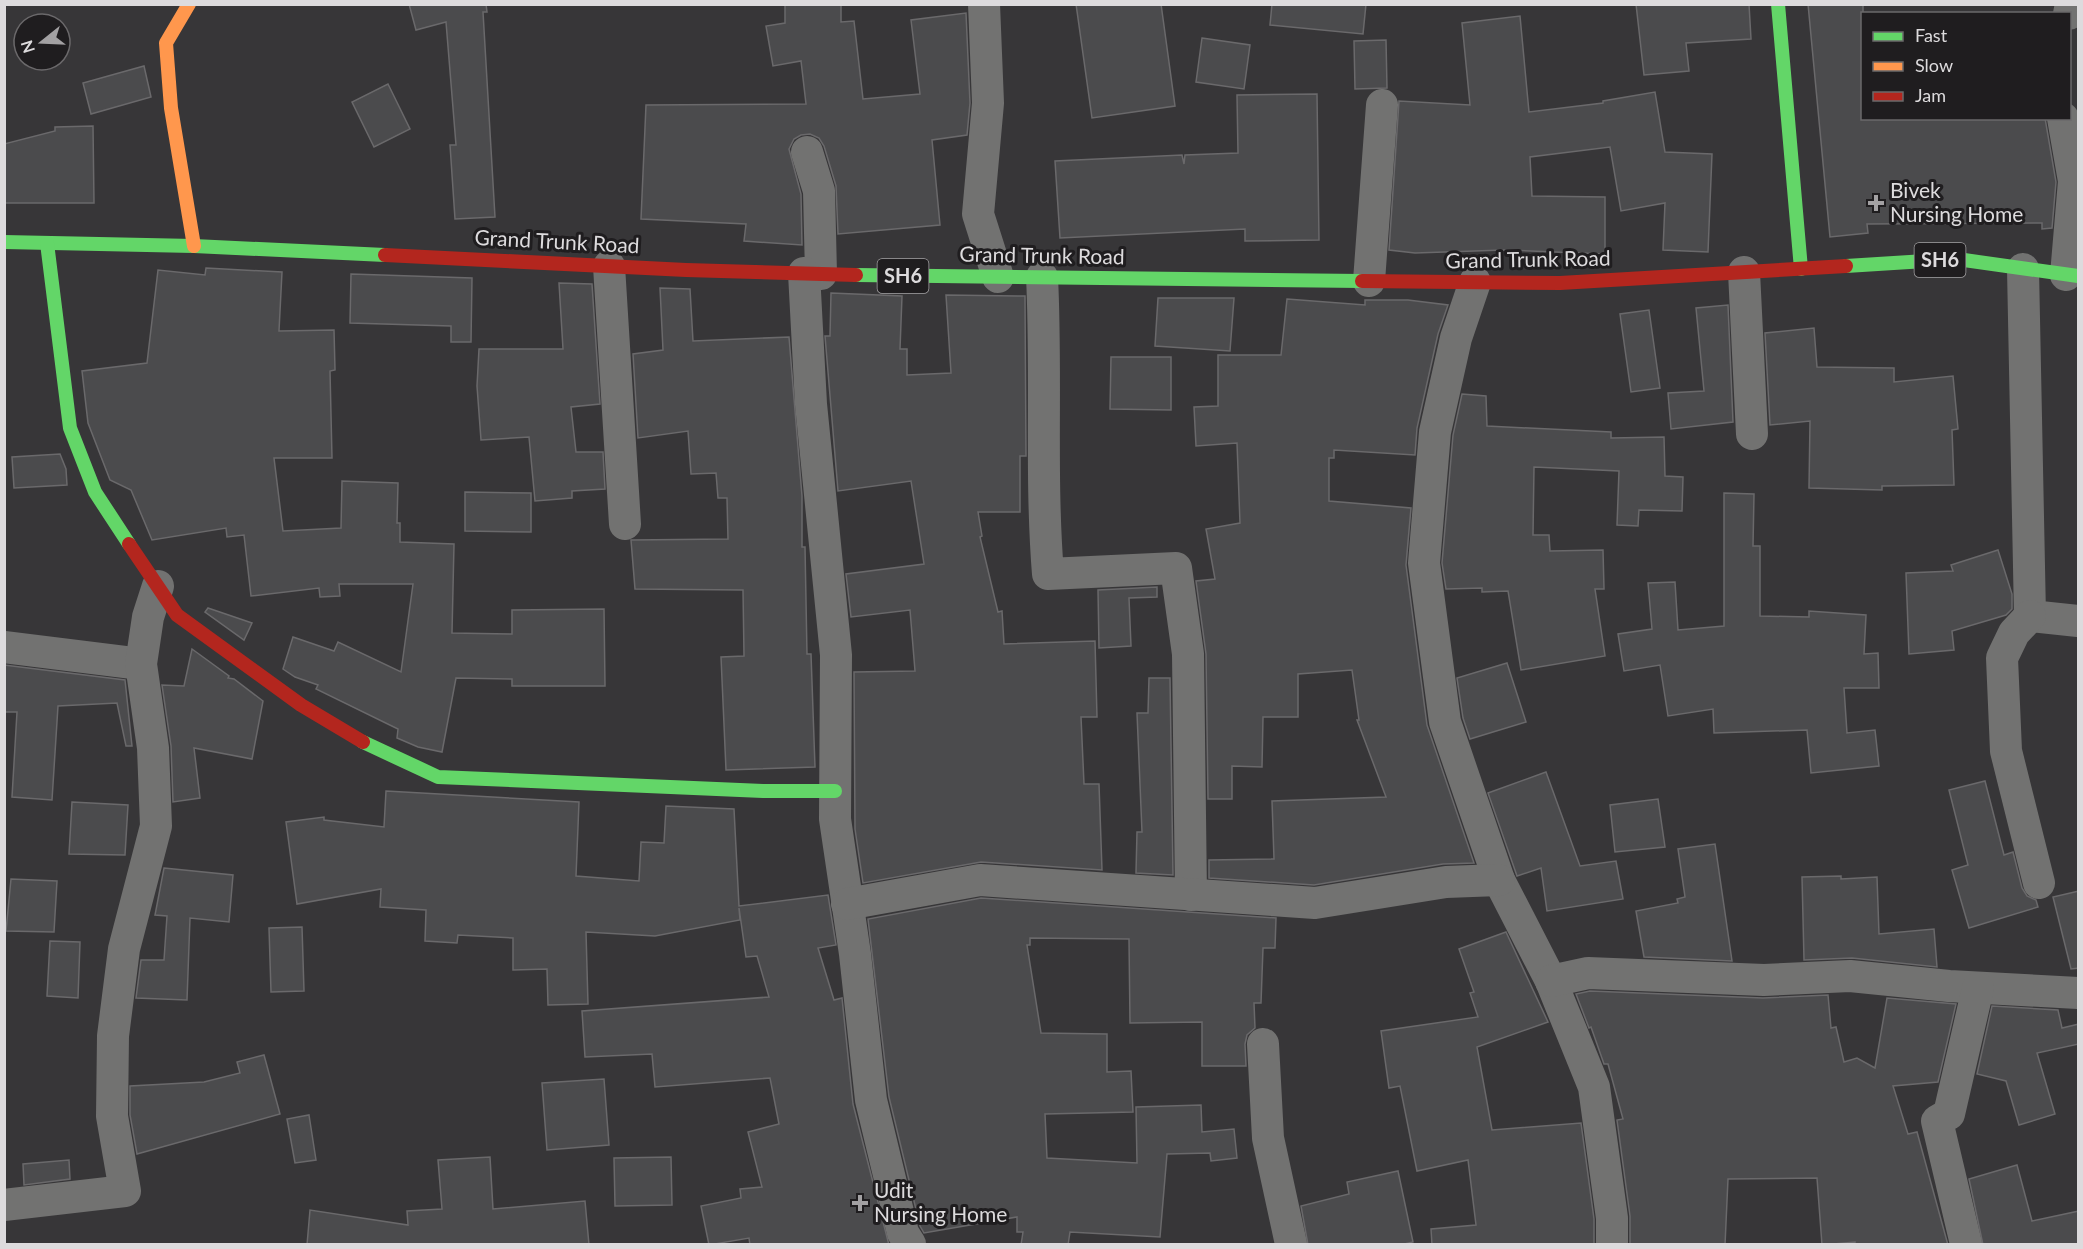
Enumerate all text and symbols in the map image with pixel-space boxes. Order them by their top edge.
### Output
north arrow [12,12,72,72]
legend [1861,12,2071,120]
text: Fast [1915,24,1948,46]
text: N [16,38,38,56]
text: Slow [1915,54,1953,76]
text: Jam [1915,84,1946,106]
place label: Bivek Nursing Home [1890,177,2023,226]
marker: Bivek Nursing Home [1867,194,1885,212]
street label: Grand Trunk Road [474,224,640,257]
street label: Grand Trunk Road [959,241,1125,268]
road number: SH6 [1914,243,1966,277]
street label: Grand Trunk Road [1445,245,1611,272]
road number: SH6 [878,259,928,293]
place label: Udit Nursing Home [874,1177,1007,1226]
marker: Udit Nursing Home [851,1194,869,1212]

